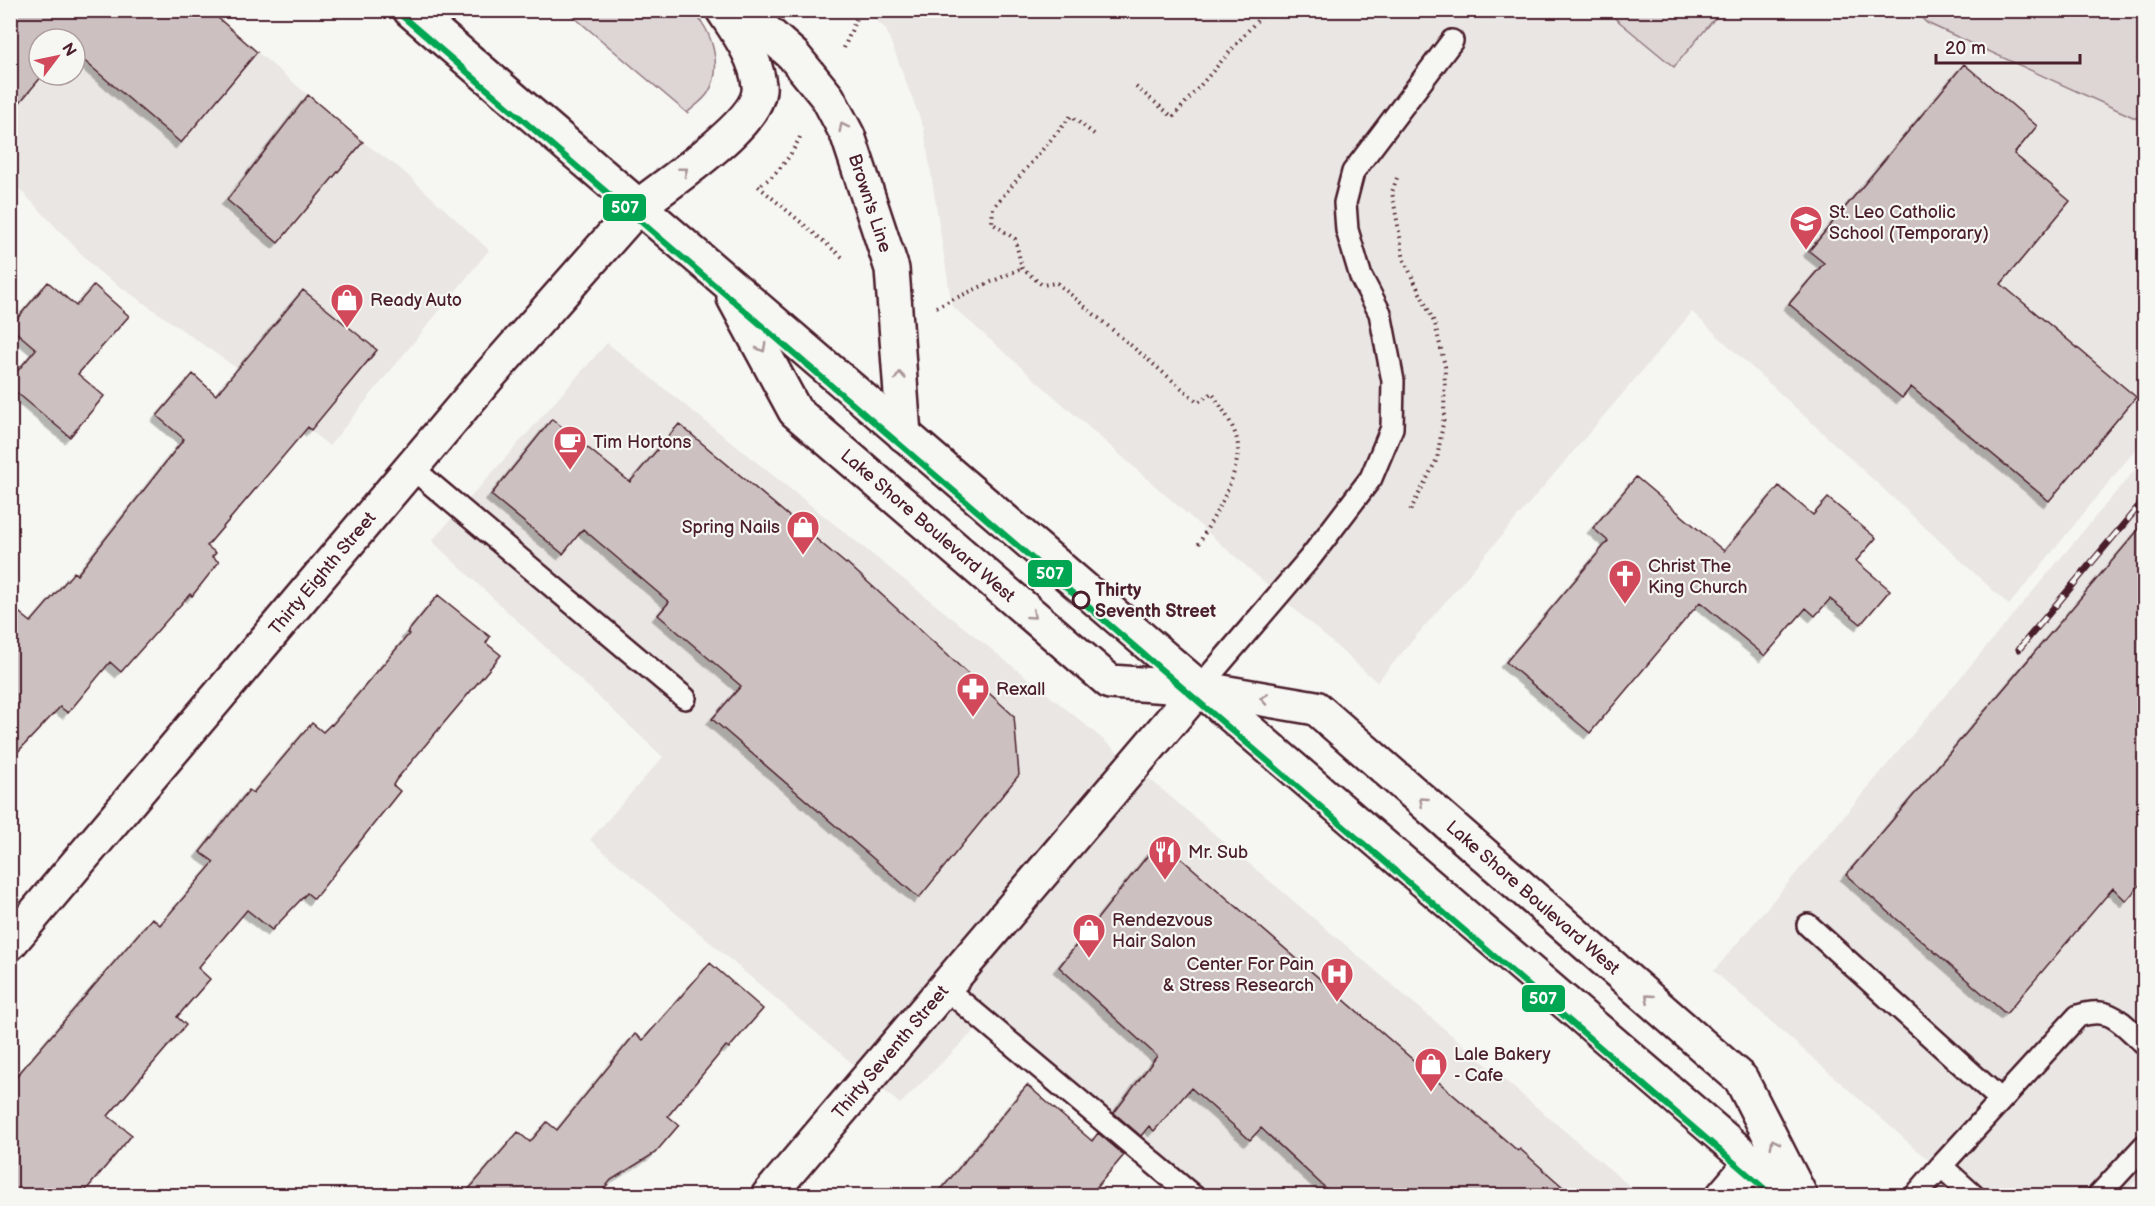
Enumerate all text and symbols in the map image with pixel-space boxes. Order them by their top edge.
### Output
north arrow [27,27,87,87]
scale bar [1936,27,2080,65]
text: 20 m [1945,38,1986,59]
text: N [57,40,80,60]
one-way arrow [839,122,851,133]
street label: Brown's Line [844,151,896,255]
one-way arrow [677,167,688,178]
line badge: 507 [602,193,647,222]
text: 507 [611,199,639,218]
place label: St. Leo Catholic School (Temporary) [1829,202,1989,244]
school or university icon: St. Leo Catholic School (Temporary) [1788,204,1824,251]
shop icon: Ready Auto [329,282,365,329]
place label: Ready Auto [370,290,462,311]
one-way arrow [755,342,766,352]
one-way arrow [894,372,907,381]
cafe icon: Tim Hortons [552,424,588,471]
place label: Tim Hortons [593,432,692,453]
street label: Lake Shore Boulevard West [836,445,1020,607]
street label: Thirty Eighth Street [265,507,381,639]
shop icon: Spring Nails [785,509,821,556]
place label: Spring Nails [682,517,780,538]
place label: Christ The King Church [1648,556,1748,598]
church icon: Christ The King Church [1607,558,1643,605]
line badge: 507 [1027,559,1073,588]
text: 507 [1036,565,1064,584]
place label: Thirty Seventh Street [1095,580,1216,622]
marker: Thirty Seventh Street [1072,591,1090,609]
one-way arrow [1025,608,1036,619]
pharmacy icon: Rexall [955,671,991,718]
place label: Rexall [996,679,1045,700]
one-way arrow [1259,693,1269,706]
one-way arrow [1419,797,1430,808]
street label: Lake Shore Boulevard West [1442,817,1624,979]
restaurant icon: Mr. Sub [1147,834,1183,881]
place label: Mr. Sub [1188,842,1248,863]
place label: Rendezvous Hair Salon [1112,910,1213,952]
shop icon: Rendezvous Hair Salon [1071,912,1107,959]
place label: Center For Pain & Stress Research [1163,954,1314,996]
hospital icon: Center For Pain & Stress Research [1319,956,1355,1003]
street label: Thirty Seventh Street [828,981,953,1123]
line badge: 507 [1521,984,1566,1013]
text: 507 [1529,990,1557,1009]
one-way arrow [1645,994,1656,1005]
place label: Lale Bakery - Cafe [1454,1044,1552,1086]
shop icon: Lale Bakery - Cafe [1413,1046,1449,1093]
one-way arrow [1770,1139,1781,1150]

